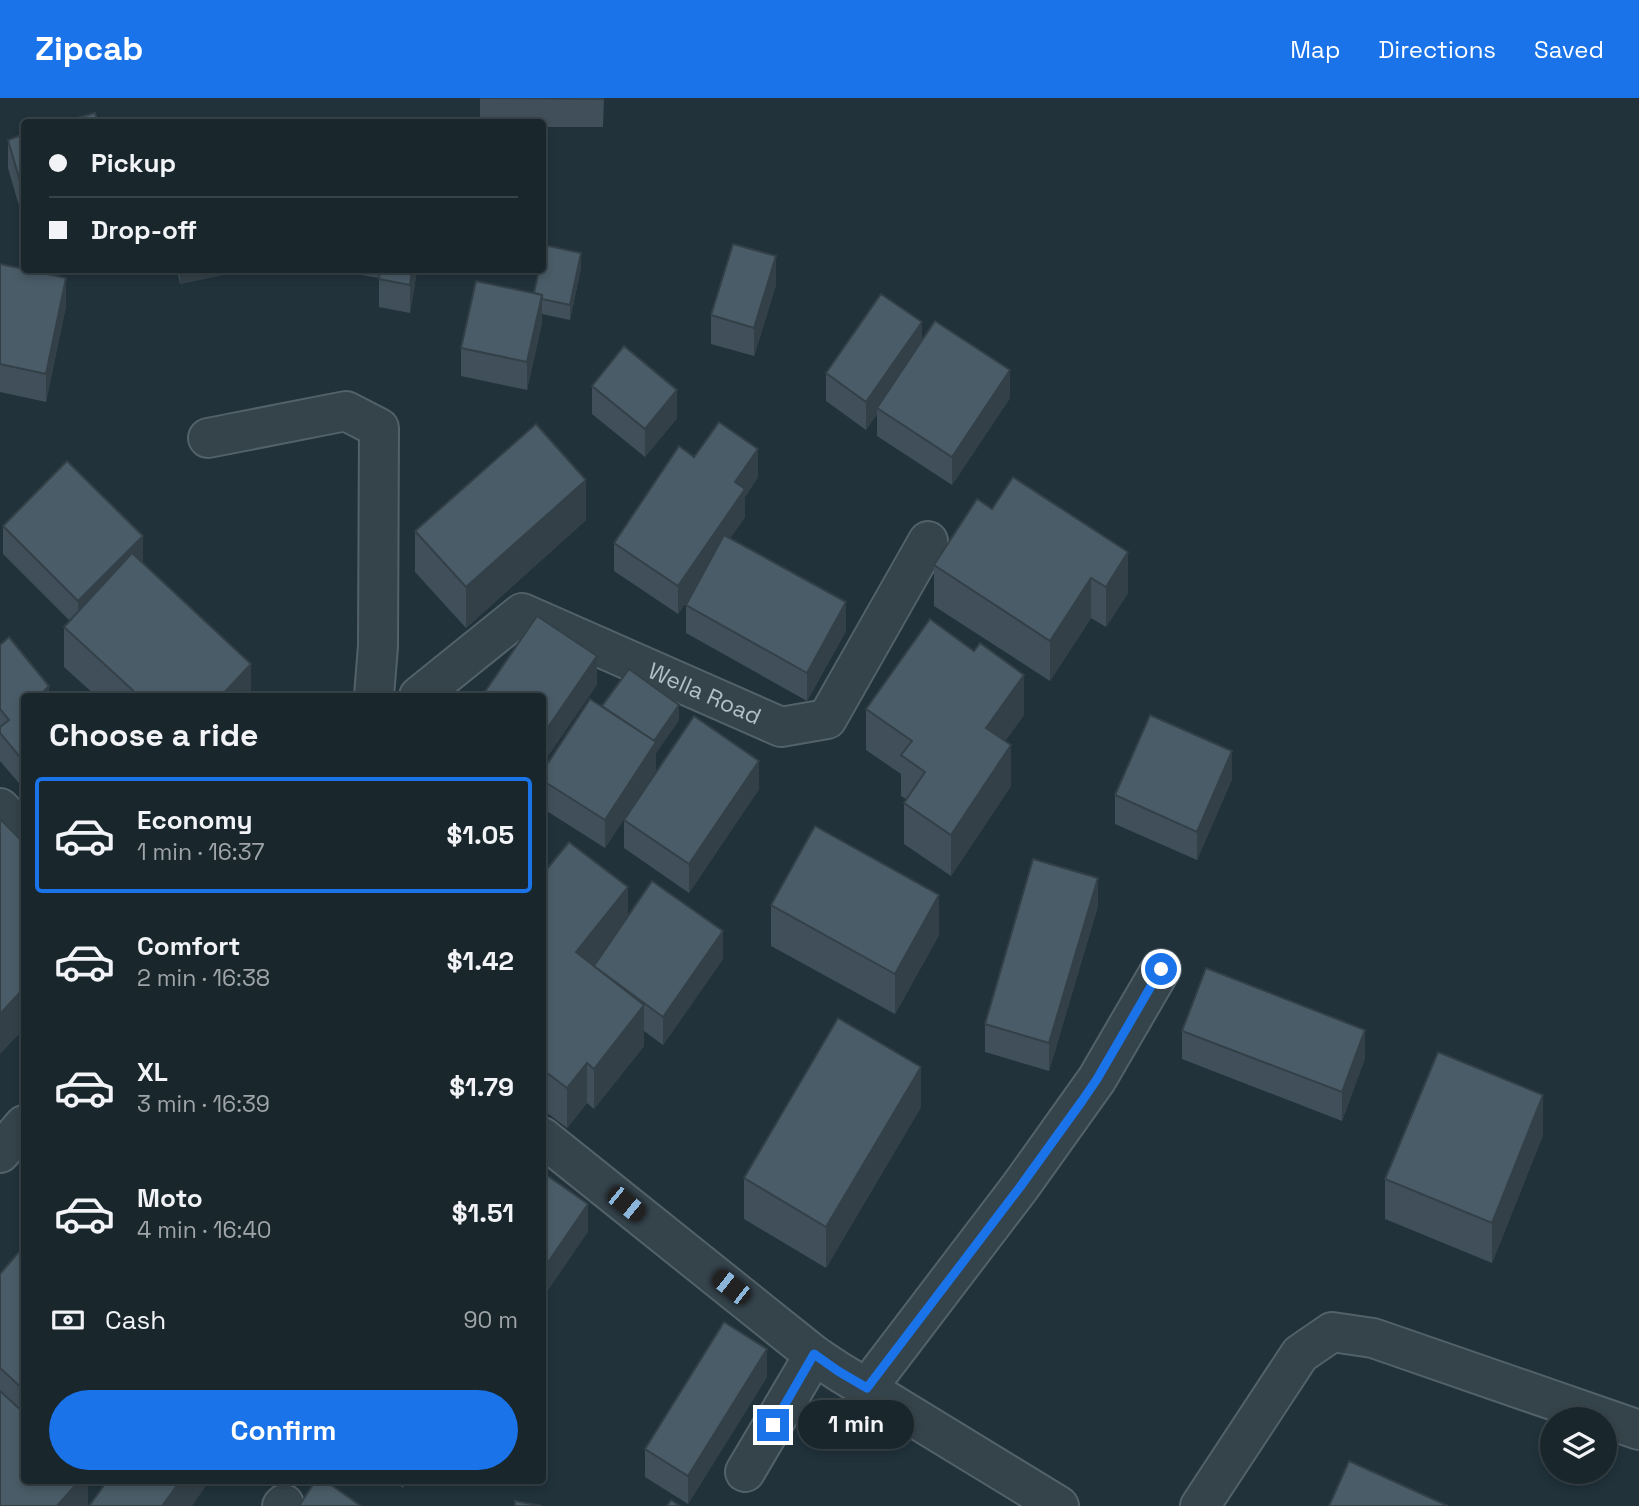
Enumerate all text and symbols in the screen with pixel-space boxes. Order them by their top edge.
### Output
text: Zipcab [35,28,143,70]
text: Map [1290,34,1340,65]
text: Directions [1378,34,1496,65]
text: Saved [1534,34,1604,65]
text: Pickup [91,146,176,180]
text: Drop-off [91,213,197,247]
street label: Wella Road [644,655,766,731]
text: Choose a ride [49,715,259,755]
text: Economy [137,803,253,837]
icon: car [53,804,116,867]
text: $1.05 [447,818,514,852]
text: 1 min · 16:37 [137,837,265,867]
text: Comfort [137,929,240,963]
icon: car [53,930,116,993]
text: $1.42 [447,944,514,978]
route start [1145,953,1177,985]
text: 2 min · 16:38 [137,963,270,993]
text: XL [137,1055,168,1089]
icon: car [53,1056,116,1119]
text: $1.79 [449,1070,514,1104]
text: 3 min · 16:39 [137,1089,270,1119]
text: Moto [137,1181,203,1215]
icon: car [53,1182,116,1245]
car [604,1183,649,1225]
text: $1.51 [452,1196,514,1230]
text: 4 min · 16:40 [137,1215,272,1245]
car [708,1266,755,1308]
icon: cash [49,1301,87,1339]
text: Cash [105,1303,166,1337]
text: 90 m [463,1305,518,1335]
button: Confirm [49,1390,518,1470]
callout: 1 min [798,1400,913,1450]
map controls [1540,1407,1617,1484]
button: layers [1540,1407,1617,1484]
route end [757,1409,789,1441]
text: 1 min [828,1409,884,1439]

